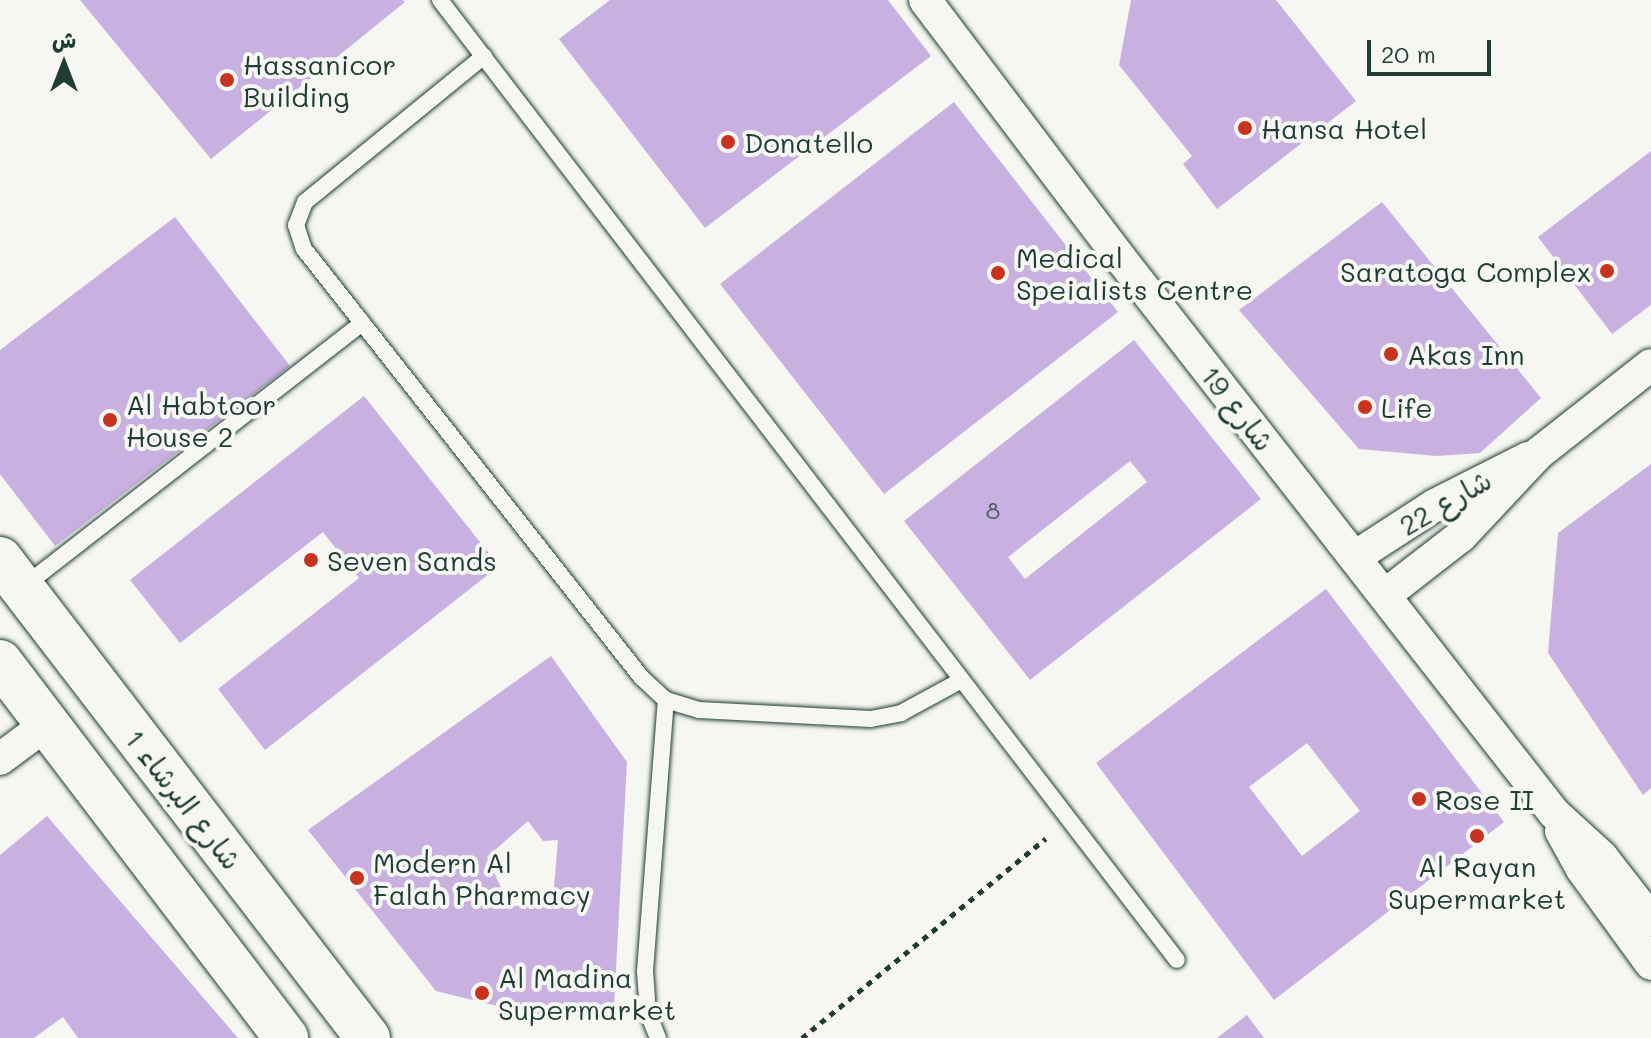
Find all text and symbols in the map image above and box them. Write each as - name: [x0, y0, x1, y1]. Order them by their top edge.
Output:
- north arrow: [24, 24, 104, 104]
- scale bar: [1371, 24, 1495, 74]
- text: ش: [52, 25, 76, 54]
- text: 20 m: [1381, 38, 1436, 69]
- place label: Hassanicor Building: [243, 47, 396, 113]
- marker: Hassanicor Building: [218, 71, 236, 89]
- place label: Hansa Hotel: [1261, 111, 1427, 145]
- marker: Hansa Hotel: [1236, 119, 1254, 137]
- place label: Donatello: [744, 125, 873, 159]
- marker: Donatello: [719, 133, 737, 151]
- place label: Medical Speialists Centre: [1016, 240, 1253, 306]
- place label: Saratoga Complex: [1340, 254, 1591, 288]
- marker: Medical Speialists Centre: [987, 262, 1009, 284]
- marker: Saratoga Complex: [1598, 262, 1616, 280]
- place label: Akas Inn: [1407, 337, 1525, 371]
- marker: Akas Inn: [1382, 345, 1400, 363]
- street label: شارع 19: [1194, 359, 1282, 457]
- place label: Al Habtoor House 2: [126, 387, 276, 453]
- place label: Life: [1381, 390, 1433, 424]
- marker: Life: [1356, 398, 1374, 416]
- marker: Al Habtoor House 2: [101, 411, 119, 429]
- street label: شارع 22: [1393, 462, 1497, 542]
- house number: 8: [986, 496, 1000, 524]
- place label: Seven Sands: [327, 543, 497, 577]
- marker: Seven Sands: [302, 551, 320, 569]
- street label: شارع البرشاء 1: [119, 722, 249, 876]
- place label: Rose II: [1435, 782, 1534, 816]
- marker: Rose II: [1410, 790, 1428, 808]
- marker: Al Rayan Supermarket: [1468, 827, 1486, 845]
- place label: Modern Al Falah Pharmacy: [373, 845, 591, 911]
- place label: Al Rayan Supermarket: [1388, 849, 1566, 915]
- marker: Modern Al Falah Pharmacy: [348, 869, 366, 887]
- place label: Al Madina Supermarket: [498, 960, 676, 1026]
- marker: Al Madina Supermarket: [473, 984, 491, 1002]

